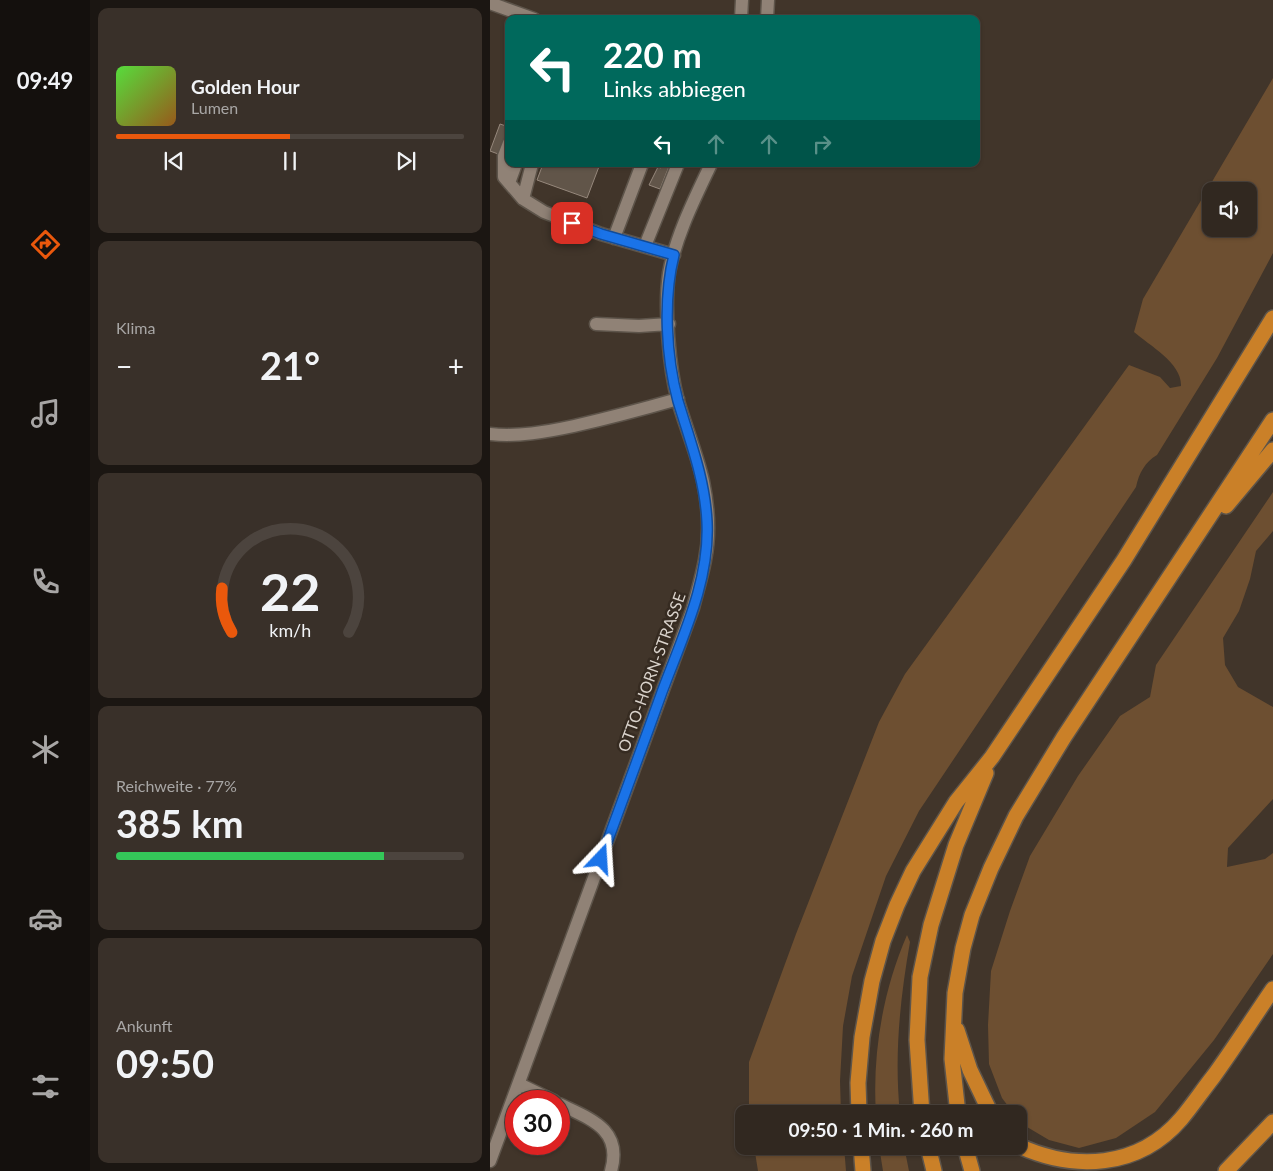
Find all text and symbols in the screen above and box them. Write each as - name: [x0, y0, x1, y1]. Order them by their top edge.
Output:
- text: 220 m: [603, 33, 702, 75]
- icon: left: [520, 35, 585, 100]
- text: 09:49: [17, 67, 73, 94]
- text: Golden Hour: [191, 75, 300, 98]
- text: Links abbiegen: [603, 75, 746, 102]
- text: Lumen: [191, 98, 238, 117]
- icon: left: [649, 130, 677, 158]
- icon: ahead: [702, 130, 730, 158]
- icon: ahead: [755, 130, 783, 158]
- icon: right: [808, 130, 836, 158]
- icon: previous: [160, 147, 188, 175]
- icon: pause: [276, 147, 304, 175]
- icon: next: [392, 147, 420, 175]
- map controls: [1202, 182, 1257, 237]
- button: sound: [1202, 182, 1257, 237]
- pin: [551, 202, 593, 244]
- icon: arrive: [558, 209, 586, 237]
- icon: directions: [28, 227, 63, 262]
- text: Klima: [116, 318, 155, 337]
- text: 21°: [260, 342, 320, 388]
- text: −: [116, 349, 132, 383]
- text: +: [448, 349, 464, 383]
- icon: music: [28, 396, 63, 431]
- text: 22: [260, 560, 320, 622]
- icon: phone: [28, 564, 63, 599]
- street label: OTTO-HORN-STRASSE: [613, 590, 689, 754]
- text: km/h: [269, 619, 311, 641]
- icon: climate: [28, 732, 63, 767]
- text: Reichweite · 77%: [116, 776, 237, 795]
- text: 385 km: [116, 800, 244, 846]
- position arrow: [574, 832, 626, 884]
- icon: car: [28, 901, 63, 936]
- text: Ankunft: [116, 1016, 173, 1035]
- text: 09:50: [116, 1040, 214, 1086]
- icon: filters: [28, 1069, 63, 1104]
- speed limit sign: 30: [505, 1090, 570, 1155]
- text: 09:50 · 1 Min. · 260 m: [789, 1118, 973, 1141]

